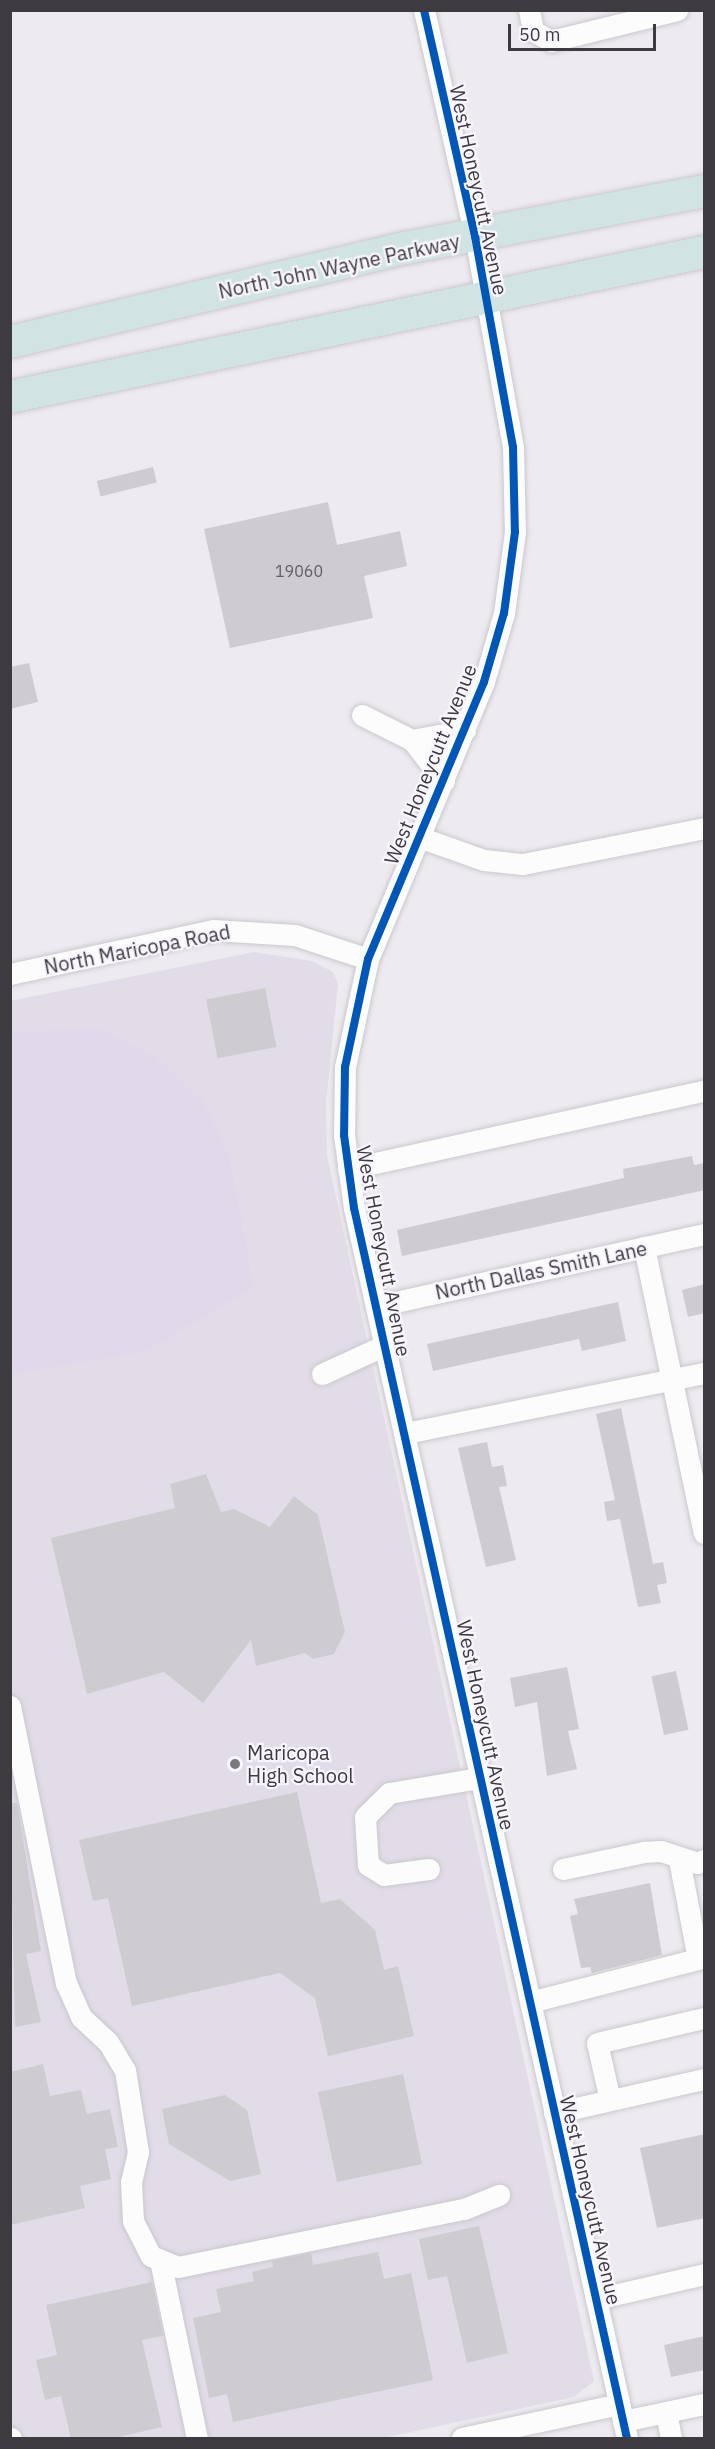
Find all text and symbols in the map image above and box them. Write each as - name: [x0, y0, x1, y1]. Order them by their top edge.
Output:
- scale bar: [511, 12, 660, 50]
- text: 50 m: [519, 23, 561, 46]
- street label: West Honeycutt Avenue: [445, 83, 513, 297]
- street label: North John Wayne Parkway: [216, 229, 462, 303]
- house number: 19060: [275, 561, 323, 581]
- street label: West Honeycutt Avenue: [379, 660, 481, 868]
- street label: North Maricopa Road: [42, 919, 232, 979]
- street label: West Honeycutt Avenue: [352, 1144, 416, 1358]
- street label: North Dallas Smith Lane: [433, 1236, 649, 1304]
- street label: West Honeycutt Avenue: [452, 1618, 520, 1832]
- place label: Maricopa High School: [247, 1740, 354, 1787]
- marker: Maricopa High School: [228, 1757, 242, 1771]
- street label: West Honeycutt Avenue: [555, 2093, 627, 2307]

